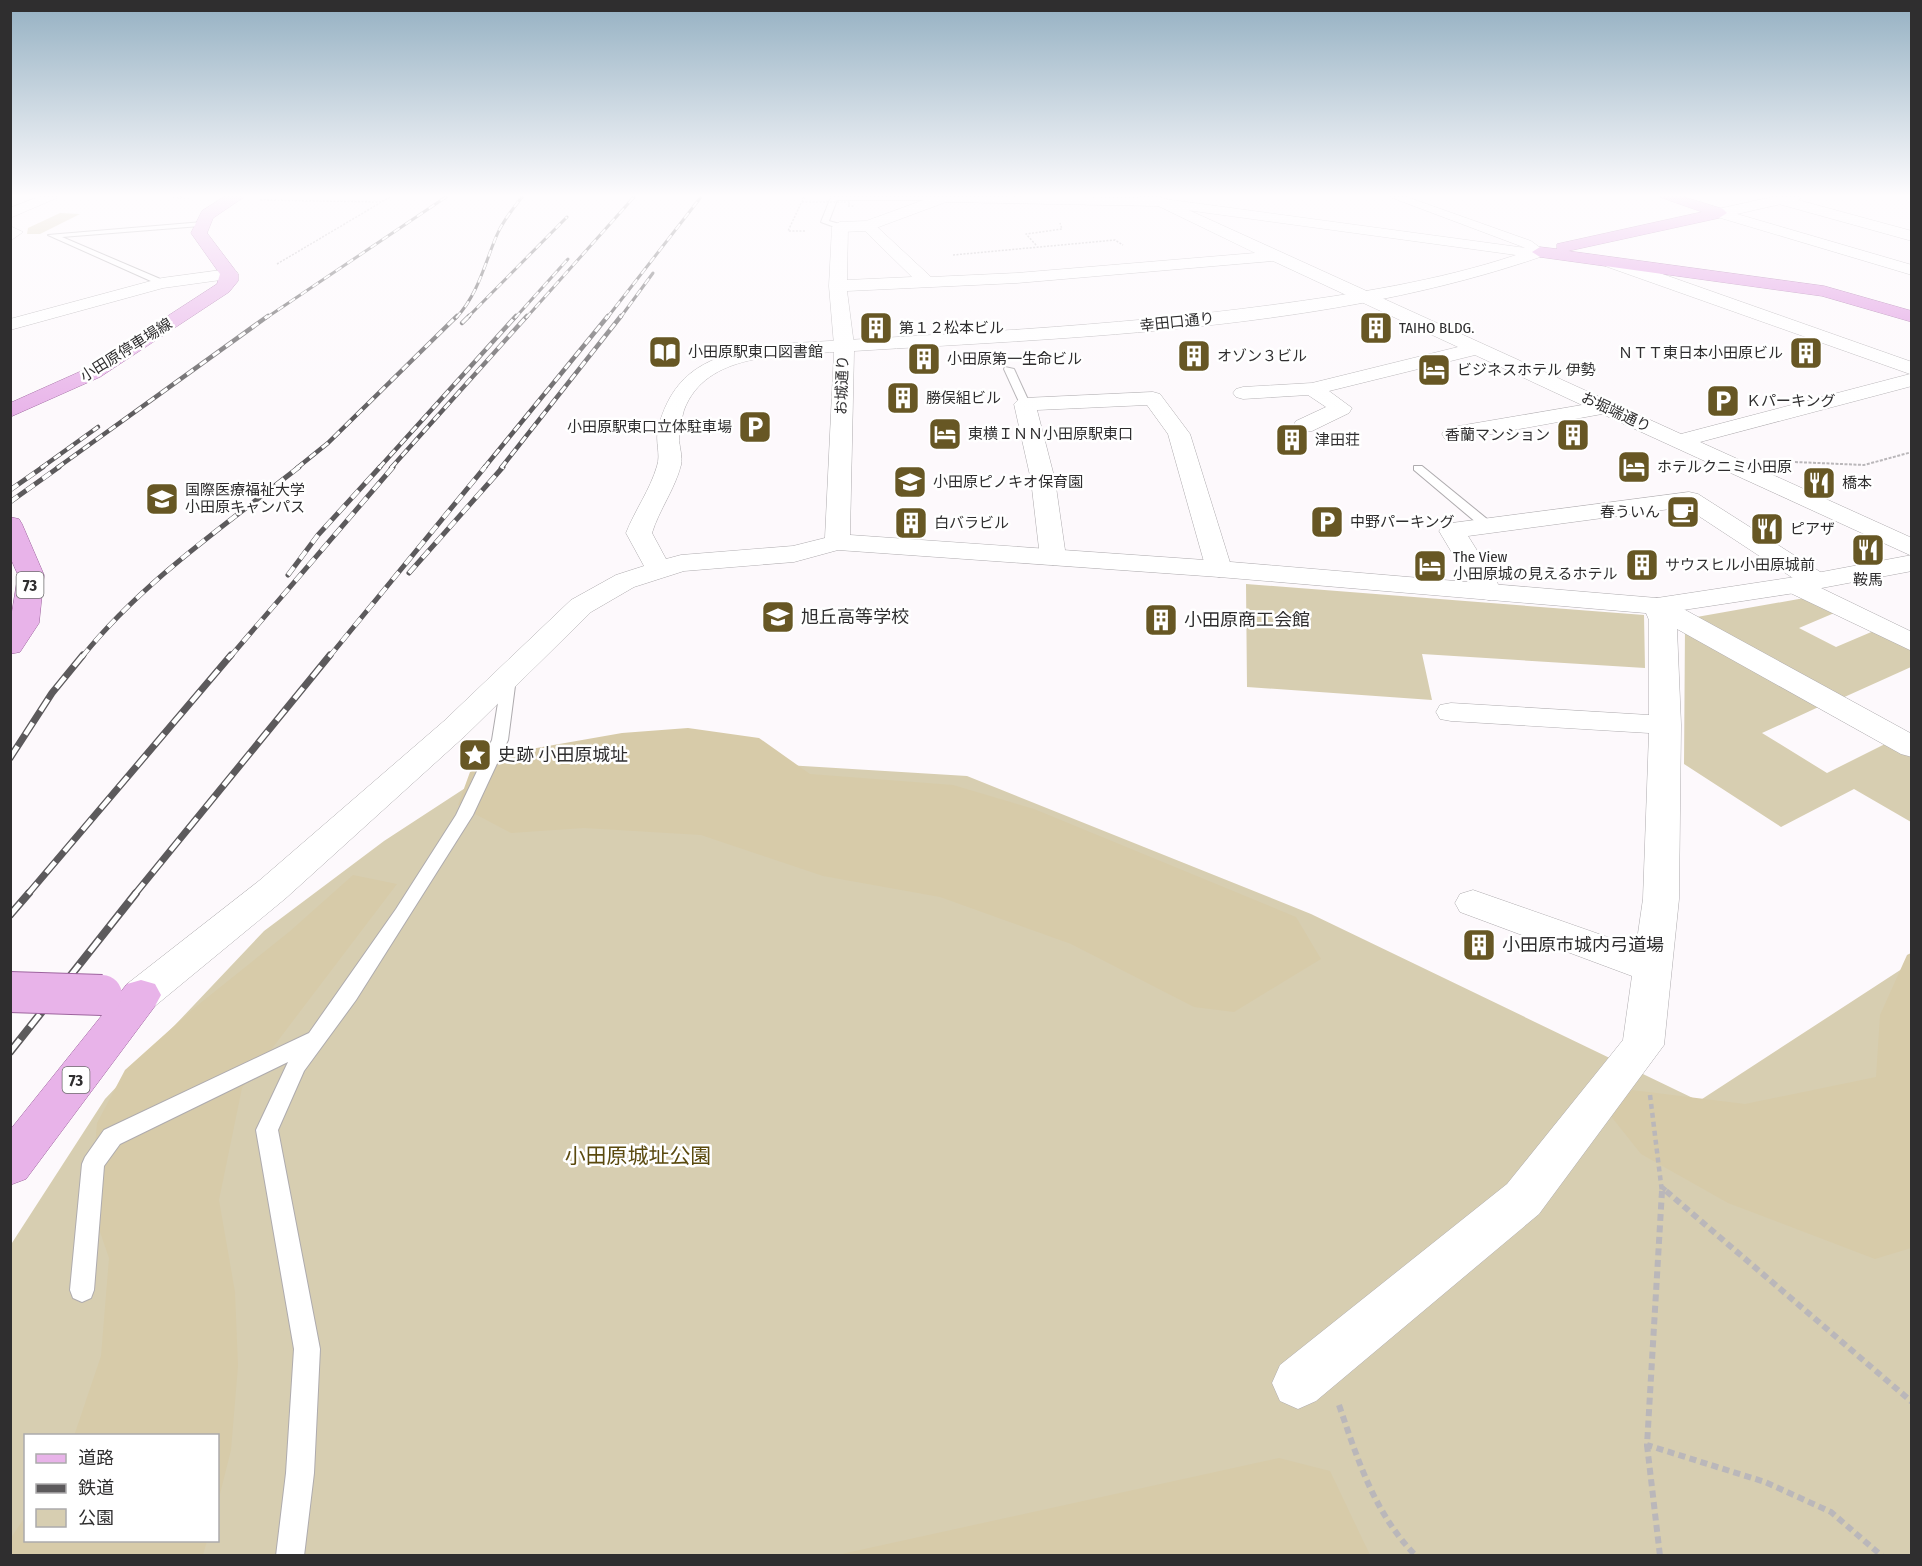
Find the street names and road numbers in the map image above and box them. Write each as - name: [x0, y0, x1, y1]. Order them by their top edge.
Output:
- street label: 幸田口通り: [1139, 309, 1215, 335]
- street label: 小田原停車場線: [77, 315, 175, 385]
- street label: お城通り: [832, 355, 852, 415]
- street label: お堀端通り: [1578, 388, 1654, 436]
- road number: 73: [16, 572, 44, 598]
- road number: 73: [62, 1067, 90, 1093]

